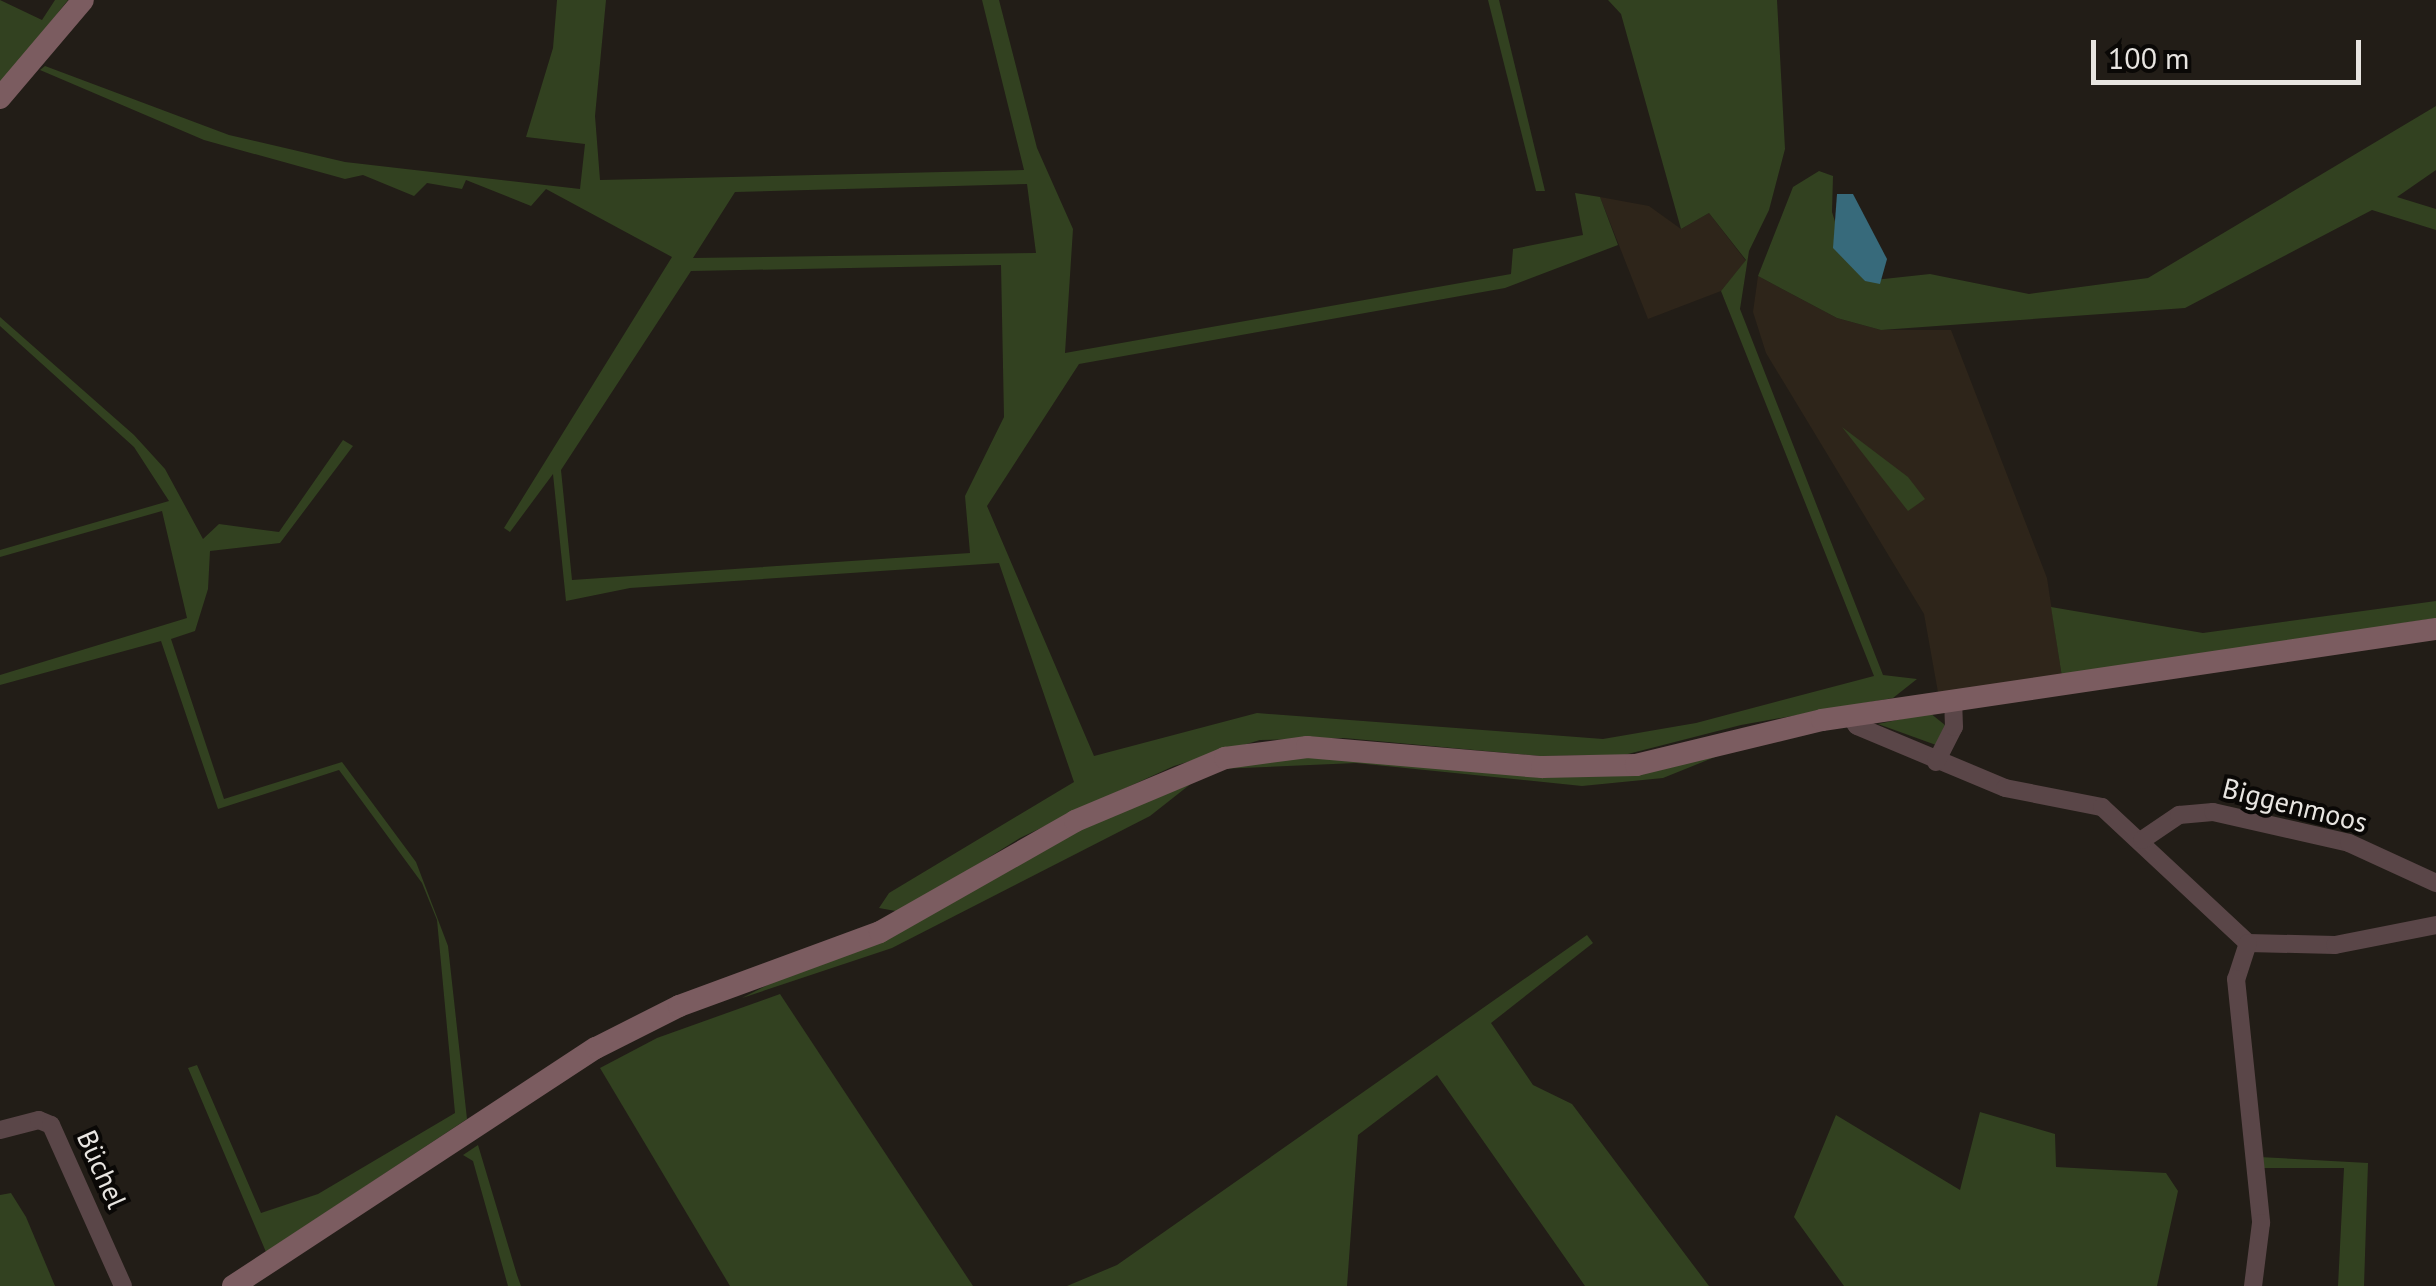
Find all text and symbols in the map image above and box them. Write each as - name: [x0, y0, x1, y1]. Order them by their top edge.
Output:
- scale bar: [2096, 20, 2366, 82]
- text: 100 m: [2108, 38, 2189, 77]
- street label: Biggenmoos: [2219, 771, 2371, 839]
- street label: Büchel: [70, 1125, 134, 1213]

